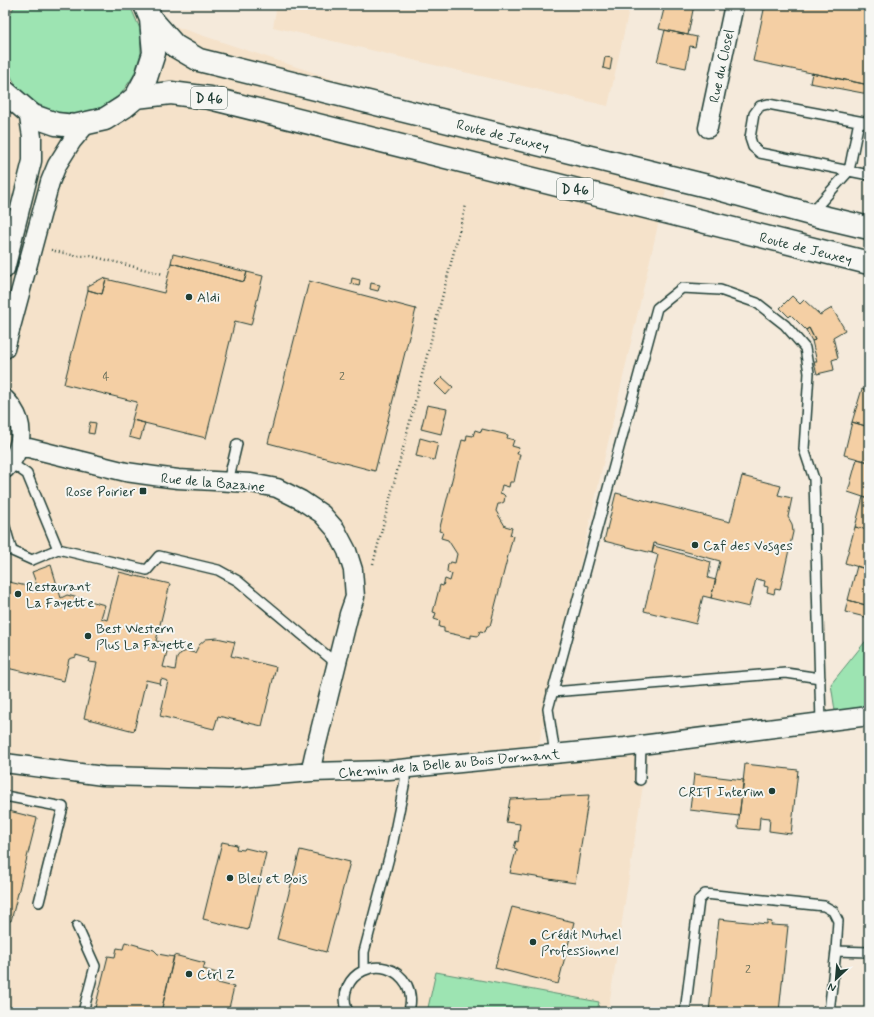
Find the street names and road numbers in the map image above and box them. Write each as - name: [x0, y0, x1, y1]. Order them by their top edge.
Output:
- street label: Rue du Closel: [705, 28, 739, 105]
- road number: D 46: [191, 87, 227, 109]
- street label: Route de Jeuxey: [455, 116, 551, 156]
- road number: D 46: [557, 178, 593, 200]
- street label: Route de Jeuxey: [758, 229, 854, 269]
- street label: Rue de la Bazaine: [160, 469, 266, 497]
- street label: Chemin de la Belle au Bois Dormant: [338, 745, 561, 783]

